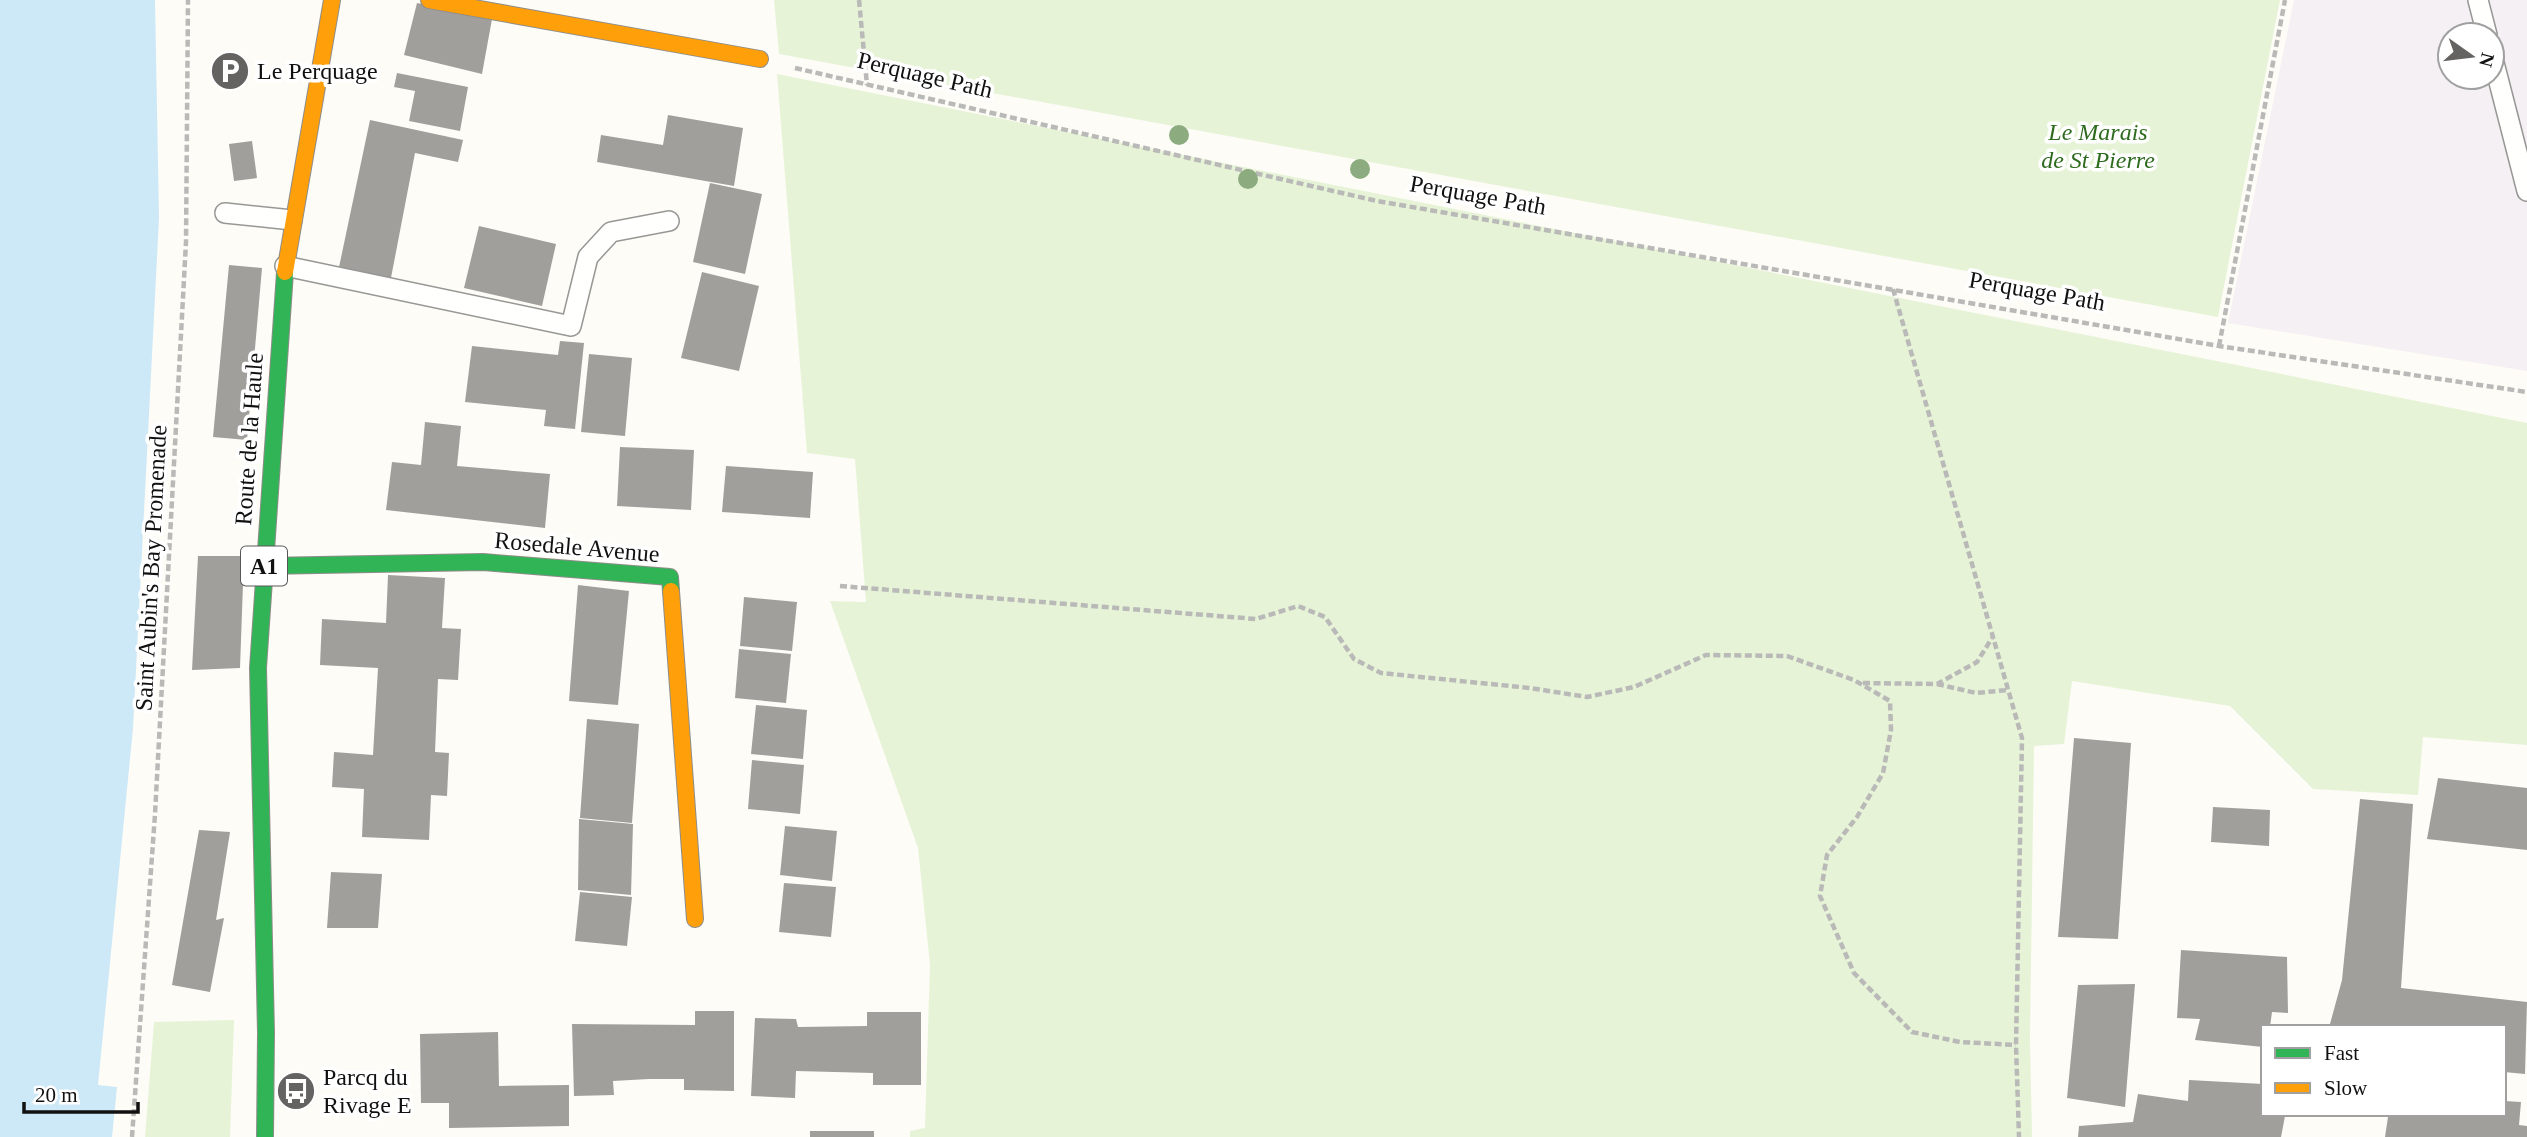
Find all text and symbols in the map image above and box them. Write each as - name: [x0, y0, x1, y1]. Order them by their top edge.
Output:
- north arrow: [2436, 21, 2506, 91]
- street label: Perquage Path: [855, 47, 995, 103]
- parking icon: Le Perquage: [209, 50, 251, 92]
- text: N: [2475, 51, 2499, 69]
- place label: Le Perquage: [257, 58, 378, 84]
- park label: Le Marais de St Pierre: [2041, 119, 2155, 173]
- street label: Perquage Path: [1408, 170, 1548, 220]
- street label: Perquage Path: [1967, 266, 2107, 316]
- street label: Route de la Haule: [230, 352, 268, 526]
- street label: Saint Aubin's Bay Promenade: [131, 424, 171, 712]
- street label: Rosedale Avenue: [493, 527, 661, 567]
- road number: A1: [241, 546, 287, 586]
- legend: [2261, 1025, 2506, 1116]
- text: Fast: [2324, 1041, 2359, 1065]
- place label: Parcq du Rivage E: [323, 1064, 412, 1118]
- scale bar: [24, 1070, 138, 1114]
- bus stop icon: Parcq du Rivage E: [275, 1070, 317, 1112]
- text: Slow: [2324, 1076, 2368, 1100]
- text: 20 m: [35, 1083, 78, 1107]

